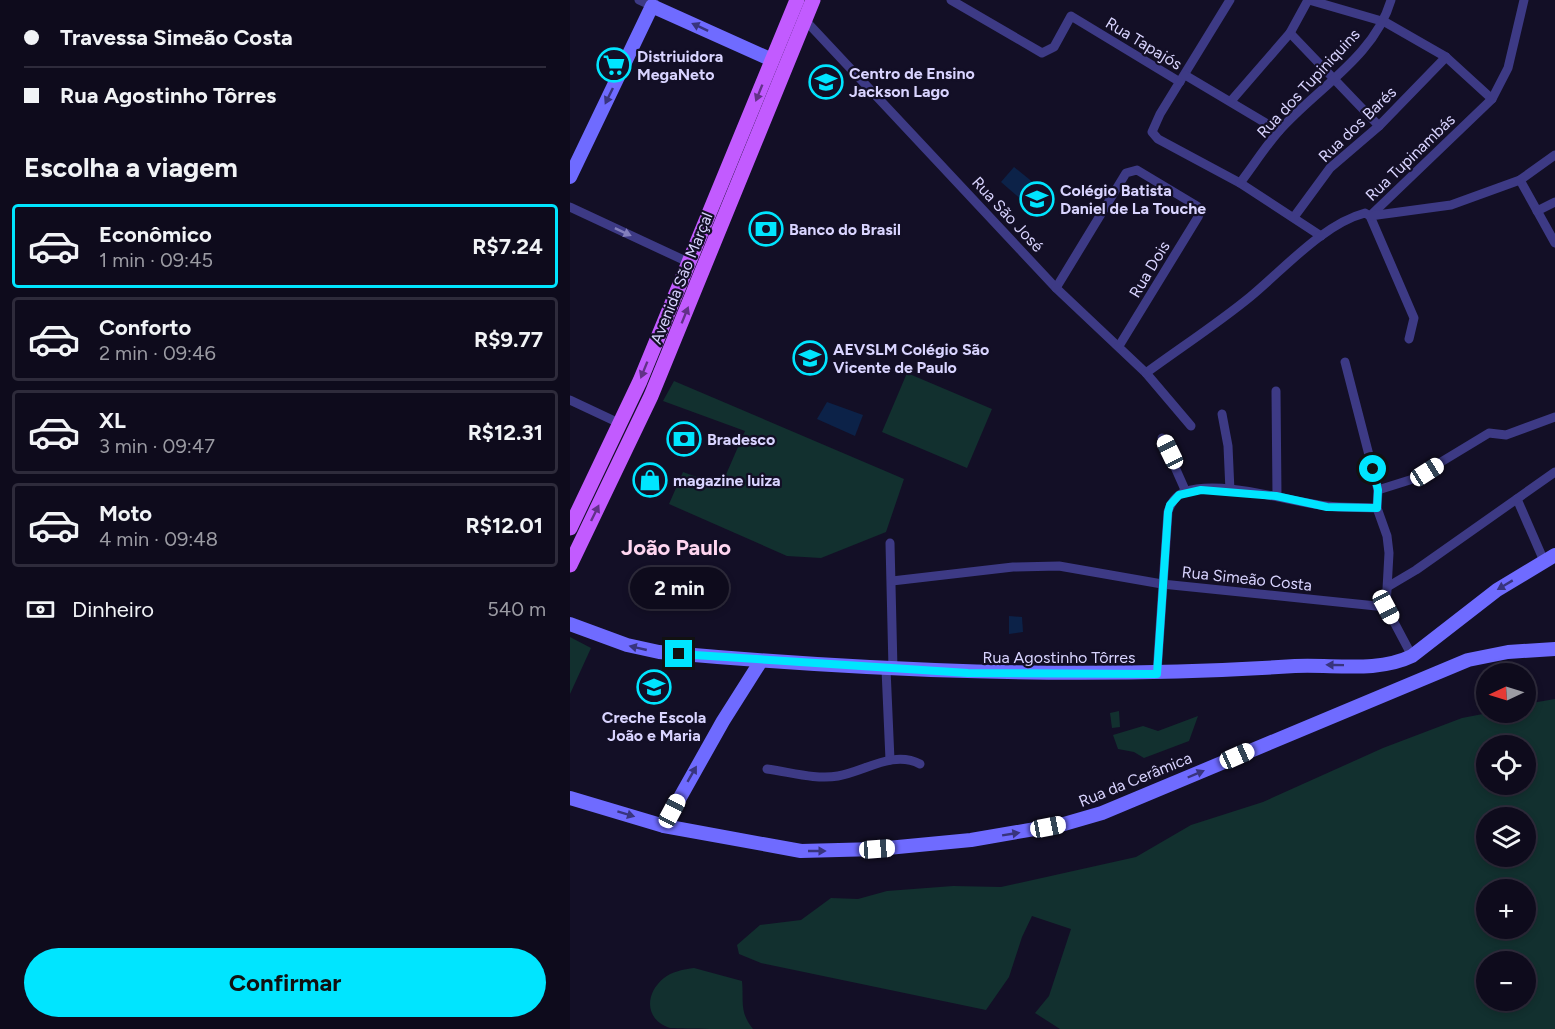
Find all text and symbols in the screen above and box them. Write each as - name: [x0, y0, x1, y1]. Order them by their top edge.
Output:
- street label: Rua Tapajós: [1102, 13, 1185, 74]
- one-way arrow: [691, 23, 708, 32]
- text: Travessa Simeão Costa: [60, 24, 293, 51]
- street label: Rua dos Tupiniquins: [1253, 25, 1364, 142]
- supermarket icon: Distriuidora MegaNeto: [596, 47, 632, 83]
- place label: Distriuidora MegaNeto: [637, 47, 723, 84]
- school or university icon: Centro de Ensino Jackson Lago: [808, 64, 844, 100]
- place label: Centro de Ensino Jackson Lago: [849, 64, 975, 101]
- text: Rua Agostinho Tôrres: [60, 82, 276, 109]
- street label: Rua dos Barés: [1315, 83, 1400, 166]
- one-way arrow: [754, 84, 764, 102]
- one-way arrow: [604, 88, 613, 105]
- street label: Rua Tupinambás: [1362, 110, 1459, 205]
- text: Escolha a viagem: [24, 151, 238, 184]
- street label: Rua São José: [968, 173, 1047, 256]
- school or university icon: Colégio Batista Daniel de La Touche: [1019, 181, 1055, 217]
- place label: Colégio Batista Daniel de La Touche: [1060, 181, 1206, 218]
- street label: Avenida São Marçal: [646, 210, 717, 347]
- bank icon: Banco do Brasil: [748, 211, 784, 247]
- icon: car: [27, 219, 81, 273]
- place label: Banco do Brasil: [789, 220, 901, 239]
- text: Econômico: [99, 221, 212, 248]
- one-way arrow: [615, 227, 633, 237]
- text: R$7.24: [472, 233, 543, 260]
- street label: Rua Dois: [1125, 238, 1174, 301]
- text: 1 min · 09:45: [99, 248, 213, 272]
- one-way arrow: [681, 306, 690, 324]
- icon: car: [27, 312, 81, 366]
- text: Conforto: [99, 314, 191, 341]
- text: R$9.77: [474, 326, 543, 353]
- school or university icon: AEVSLM Colégio São Vicente de Paulo: [792, 340, 828, 376]
- place label: AEVSLM Colégio São Vicente de Paulo: [833, 340, 989, 377]
- text: 2 min · 09:46: [99, 341, 216, 365]
- one-way arrow: [639, 361, 648, 379]
- icon: car: [27, 405, 81, 459]
- text: XL: [99, 407, 126, 434]
- text: R$12.31: [468, 419, 543, 446]
- bank icon: Bradesco: [666, 421, 702, 457]
- place label: Bradesco: [707, 430, 775, 449]
- car: [1154, 432, 1186, 472]
- text: 3 min · 09:47: [99, 434, 215, 458]
- route start: [1359, 455, 1386, 482]
- car: [1407, 455, 1447, 489]
- shop icon: magazine luiza: [632, 462, 668, 498]
- place label: magazine luiza: [673, 471, 781, 490]
- icon: car: [27, 498, 81, 552]
- text: Moto: [99, 500, 152, 527]
- one-way arrow: [591, 504, 600, 521]
- text: R$12.01: [466, 512, 543, 539]
- text: 4 min · 09:48: [99, 527, 218, 551]
- district label: João Paulo: [621, 534, 731, 561]
- street label: Rua Simeão Costa: [1181, 562, 1313, 595]
- callout: 2 min: [630, 567, 728, 609]
- text: 2 min: [654, 576, 705, 600]
- one-way arrow: [1497, 580, 1513, 591]
- car: [1370, 587, 1402, 627]
- icon: cash: [24, 593, 57, 626]
- text: Dinheiro: [72, 596, 154, 623]
- text: 540 m: [487, 597, 546, 621]
- route end: [665, 640, 692, 667]
- one-way arrow: [629, 642, 647, 652]
- street label: Rua Agostinho Tôrres: [983, 648, 1135, 667]
- one-way arrow: [1326, 660, 1345, 670]
- north arrow: [1476, 663, 1536, 723]
- map controls: [1476, 663, 1536, 1011]
- school or university icon: Creche Escola João e Maria: [636, 669, 672, 705]
- place label: Creche Escola João e Maria: [602, 708, 706, 745]
- button: locate: [1476, 735, 1536, 795]
- car: [1217, 740, 1257, 772]
- street label: Rua da Cerâmica: [1076, 748, 1195, 811]
- one-way arrow: [686, 766, 697, 782]
- one-way arrow: [1187, 769, 1204, 778]
- car: [656, 791, 688, 831]
- button: layers: [1476, 807, 1536, 867]
- one-way arrow: [617, 810, 635, 819]
- car: [1029, 815, 1067, 839]
- one-way arrow: [1002, 829, 1021, 838]
- car: [858, 839, 896, 859]
- one-way arrow: [808, 846, 827, 856]
- button: +: [1476, 879, 1536, 939]
- button: Confirmar: [24, 948, 546, 1017]
- button: −: [1476, 951, 1536, 1011]

